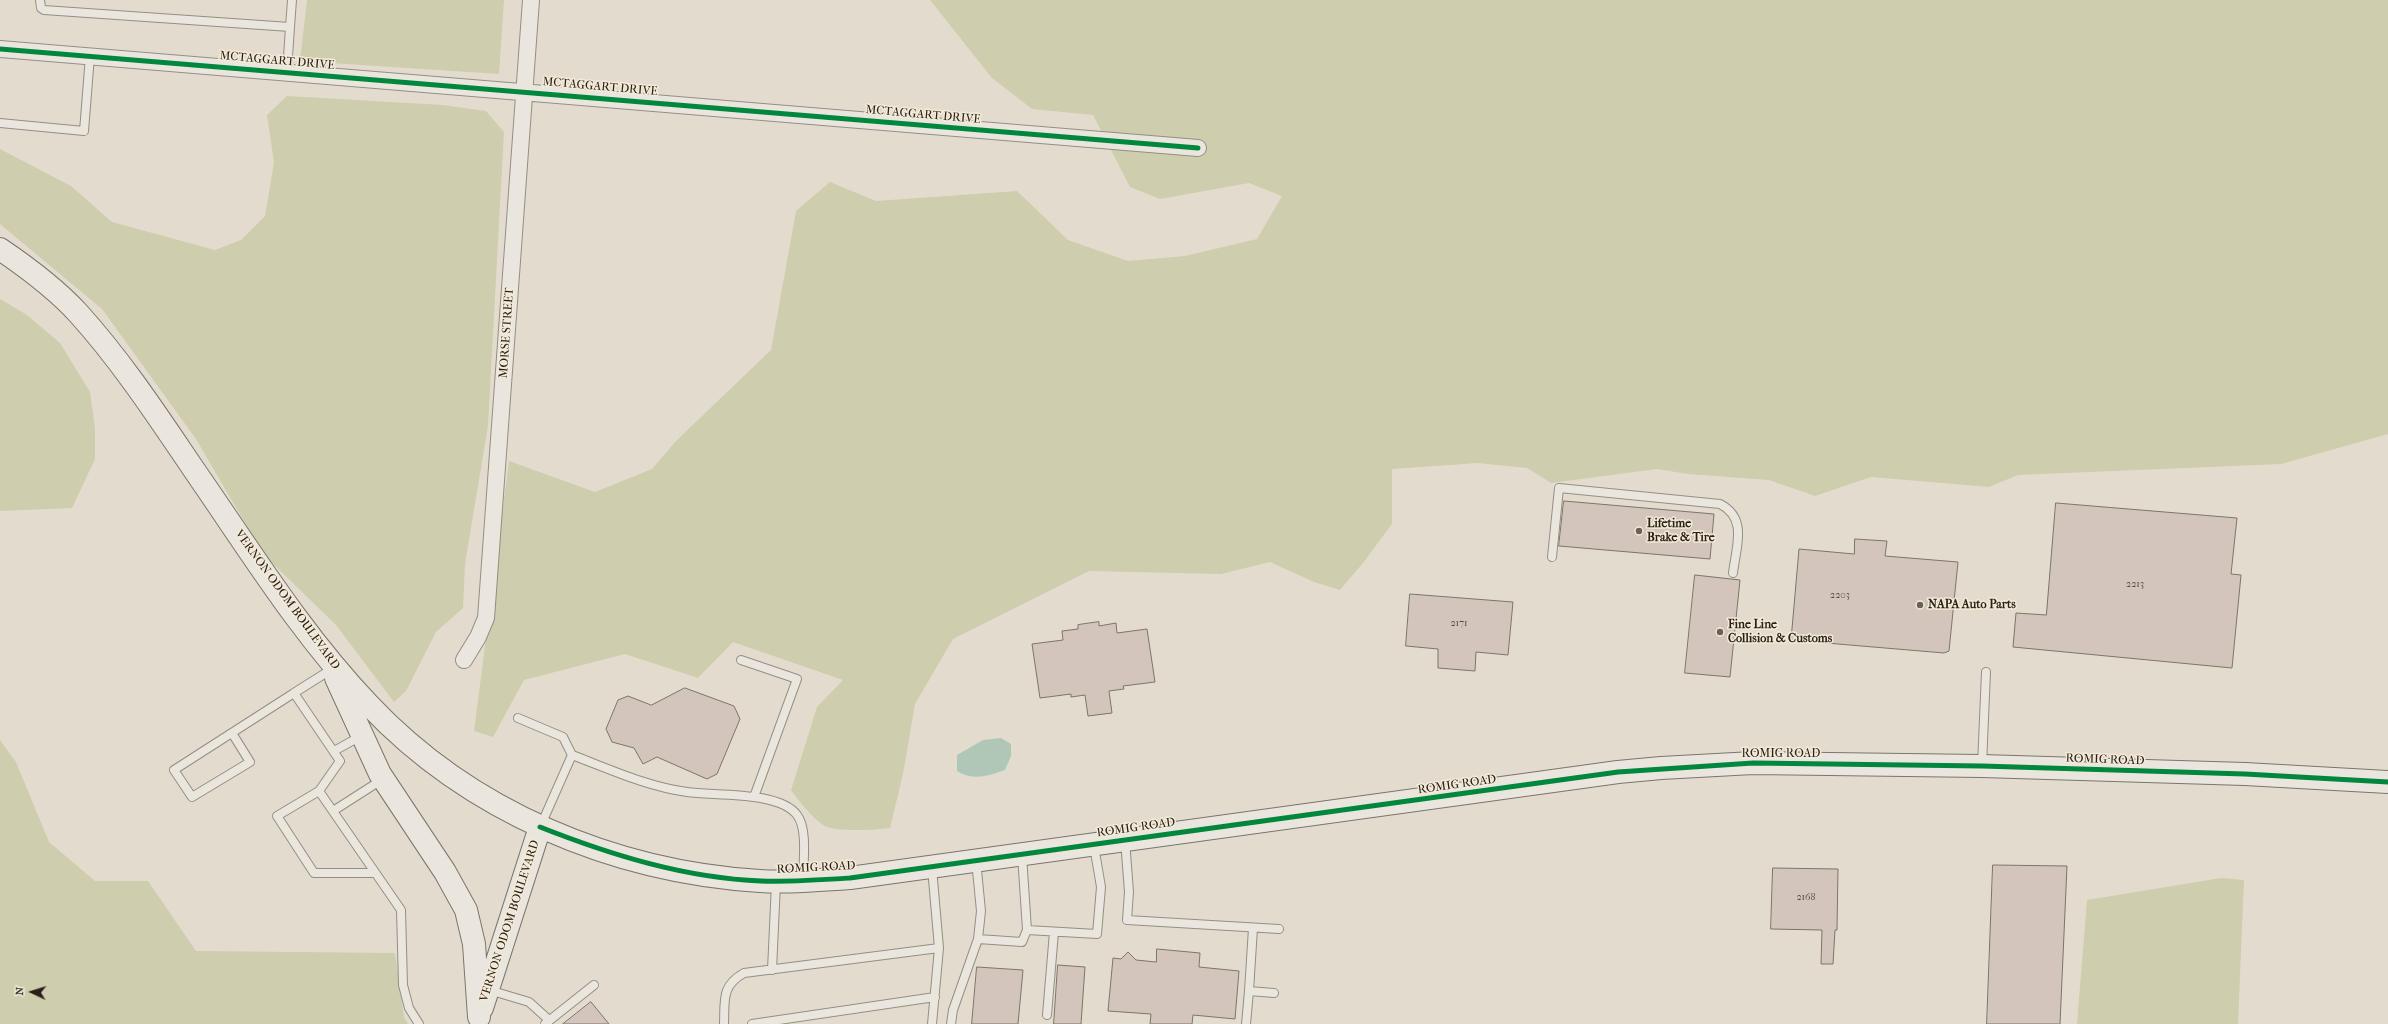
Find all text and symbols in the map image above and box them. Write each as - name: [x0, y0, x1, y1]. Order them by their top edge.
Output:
- street label: MCTAGGART DRIVE: [219, 49, 335, 73]
- street label: MCTAGGART DRIVE: [542, 75, 658, 99]
- street label: MCTAGGART DRIVE: [865, 103, 981, 127]
- street label: MORSE STREET: [497, 287, 517, 379]
- place label: Lifetime Brake & Tire: [1647, 517, 1715, 545]
- marker: Lifetime Brake & Tire: [1634, 526, 1644, 536]
- street label: VERNON ODOM BOULEVARD: [231, 527, 343, 673]
- house number: 2213: [2126, 579, 2144, 591]
- house number: 2203: [1830, 590, 1850, 602]
- place label: NAPA Auto Parts: [1928, 598, 2016, 612]
- marker: NAPA Auto Parts: [1915, 600, 1925, 610]
- house number: 2171: [1450, 618, 1468, 630]
- place label: Fine Line Collision & Customs: [1728, 618, 1832, 646]
- marker: Fine Line Collision & Customs: [1715, 627, 1725, 637]
- street label: ROMIG ROAD: [1742, 747, 1820, 761]
- street label: ROMIG ROAD: [2065, 751, 2145, 769]
- street label: ROMIG ROAD: [1417, 772, 1497, 798]
- street label: ROMIG ROAD: [1096, 815, 1176, 841]
- street label: VERNON ODOM BOULEVARD: [477, 838, 543, 1004]
- street label: ROMIG ROAD: [776, 859, 856, 877]
- house number: 2168: [1796, 892, 1816, 904]
- north arrow: [12, 972, 52, 1012]
- text: N: [13, 987, 26, 996]

